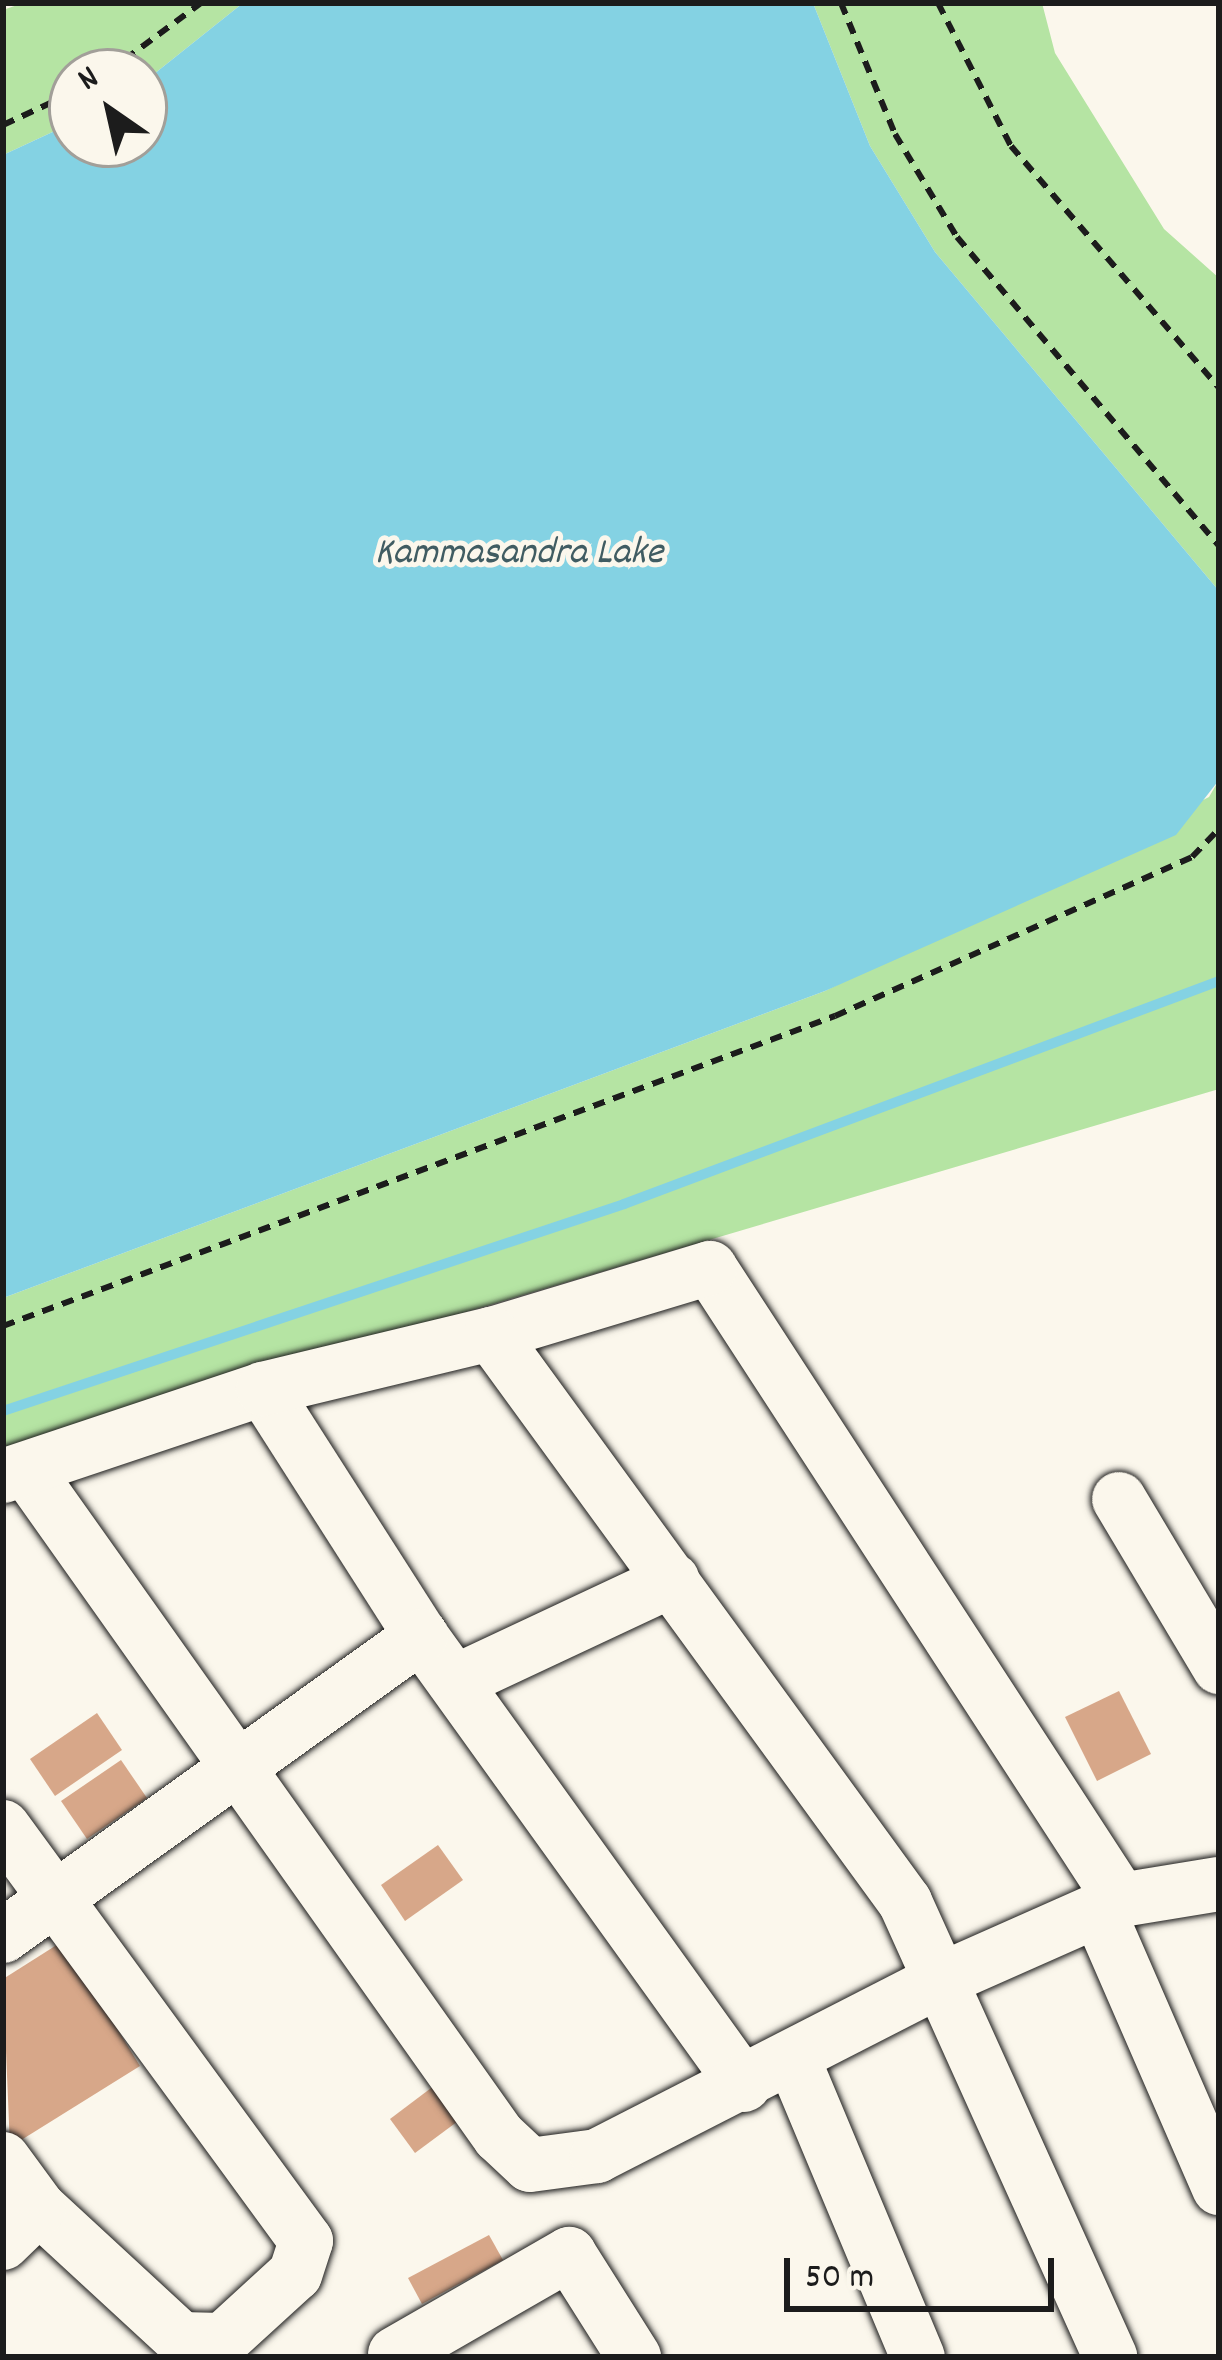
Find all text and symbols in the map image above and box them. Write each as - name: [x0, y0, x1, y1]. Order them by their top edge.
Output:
- north arrow: [48, 48, 168, 168]
- text: N: [69, 56, 109, 104]
- water label: Kammasandra Lake: [375, 532, 663, 578]
- scale bar: [790, 2234, 1060, 2308]
- text: 50 m: [805, 2253, 874, 2305]

